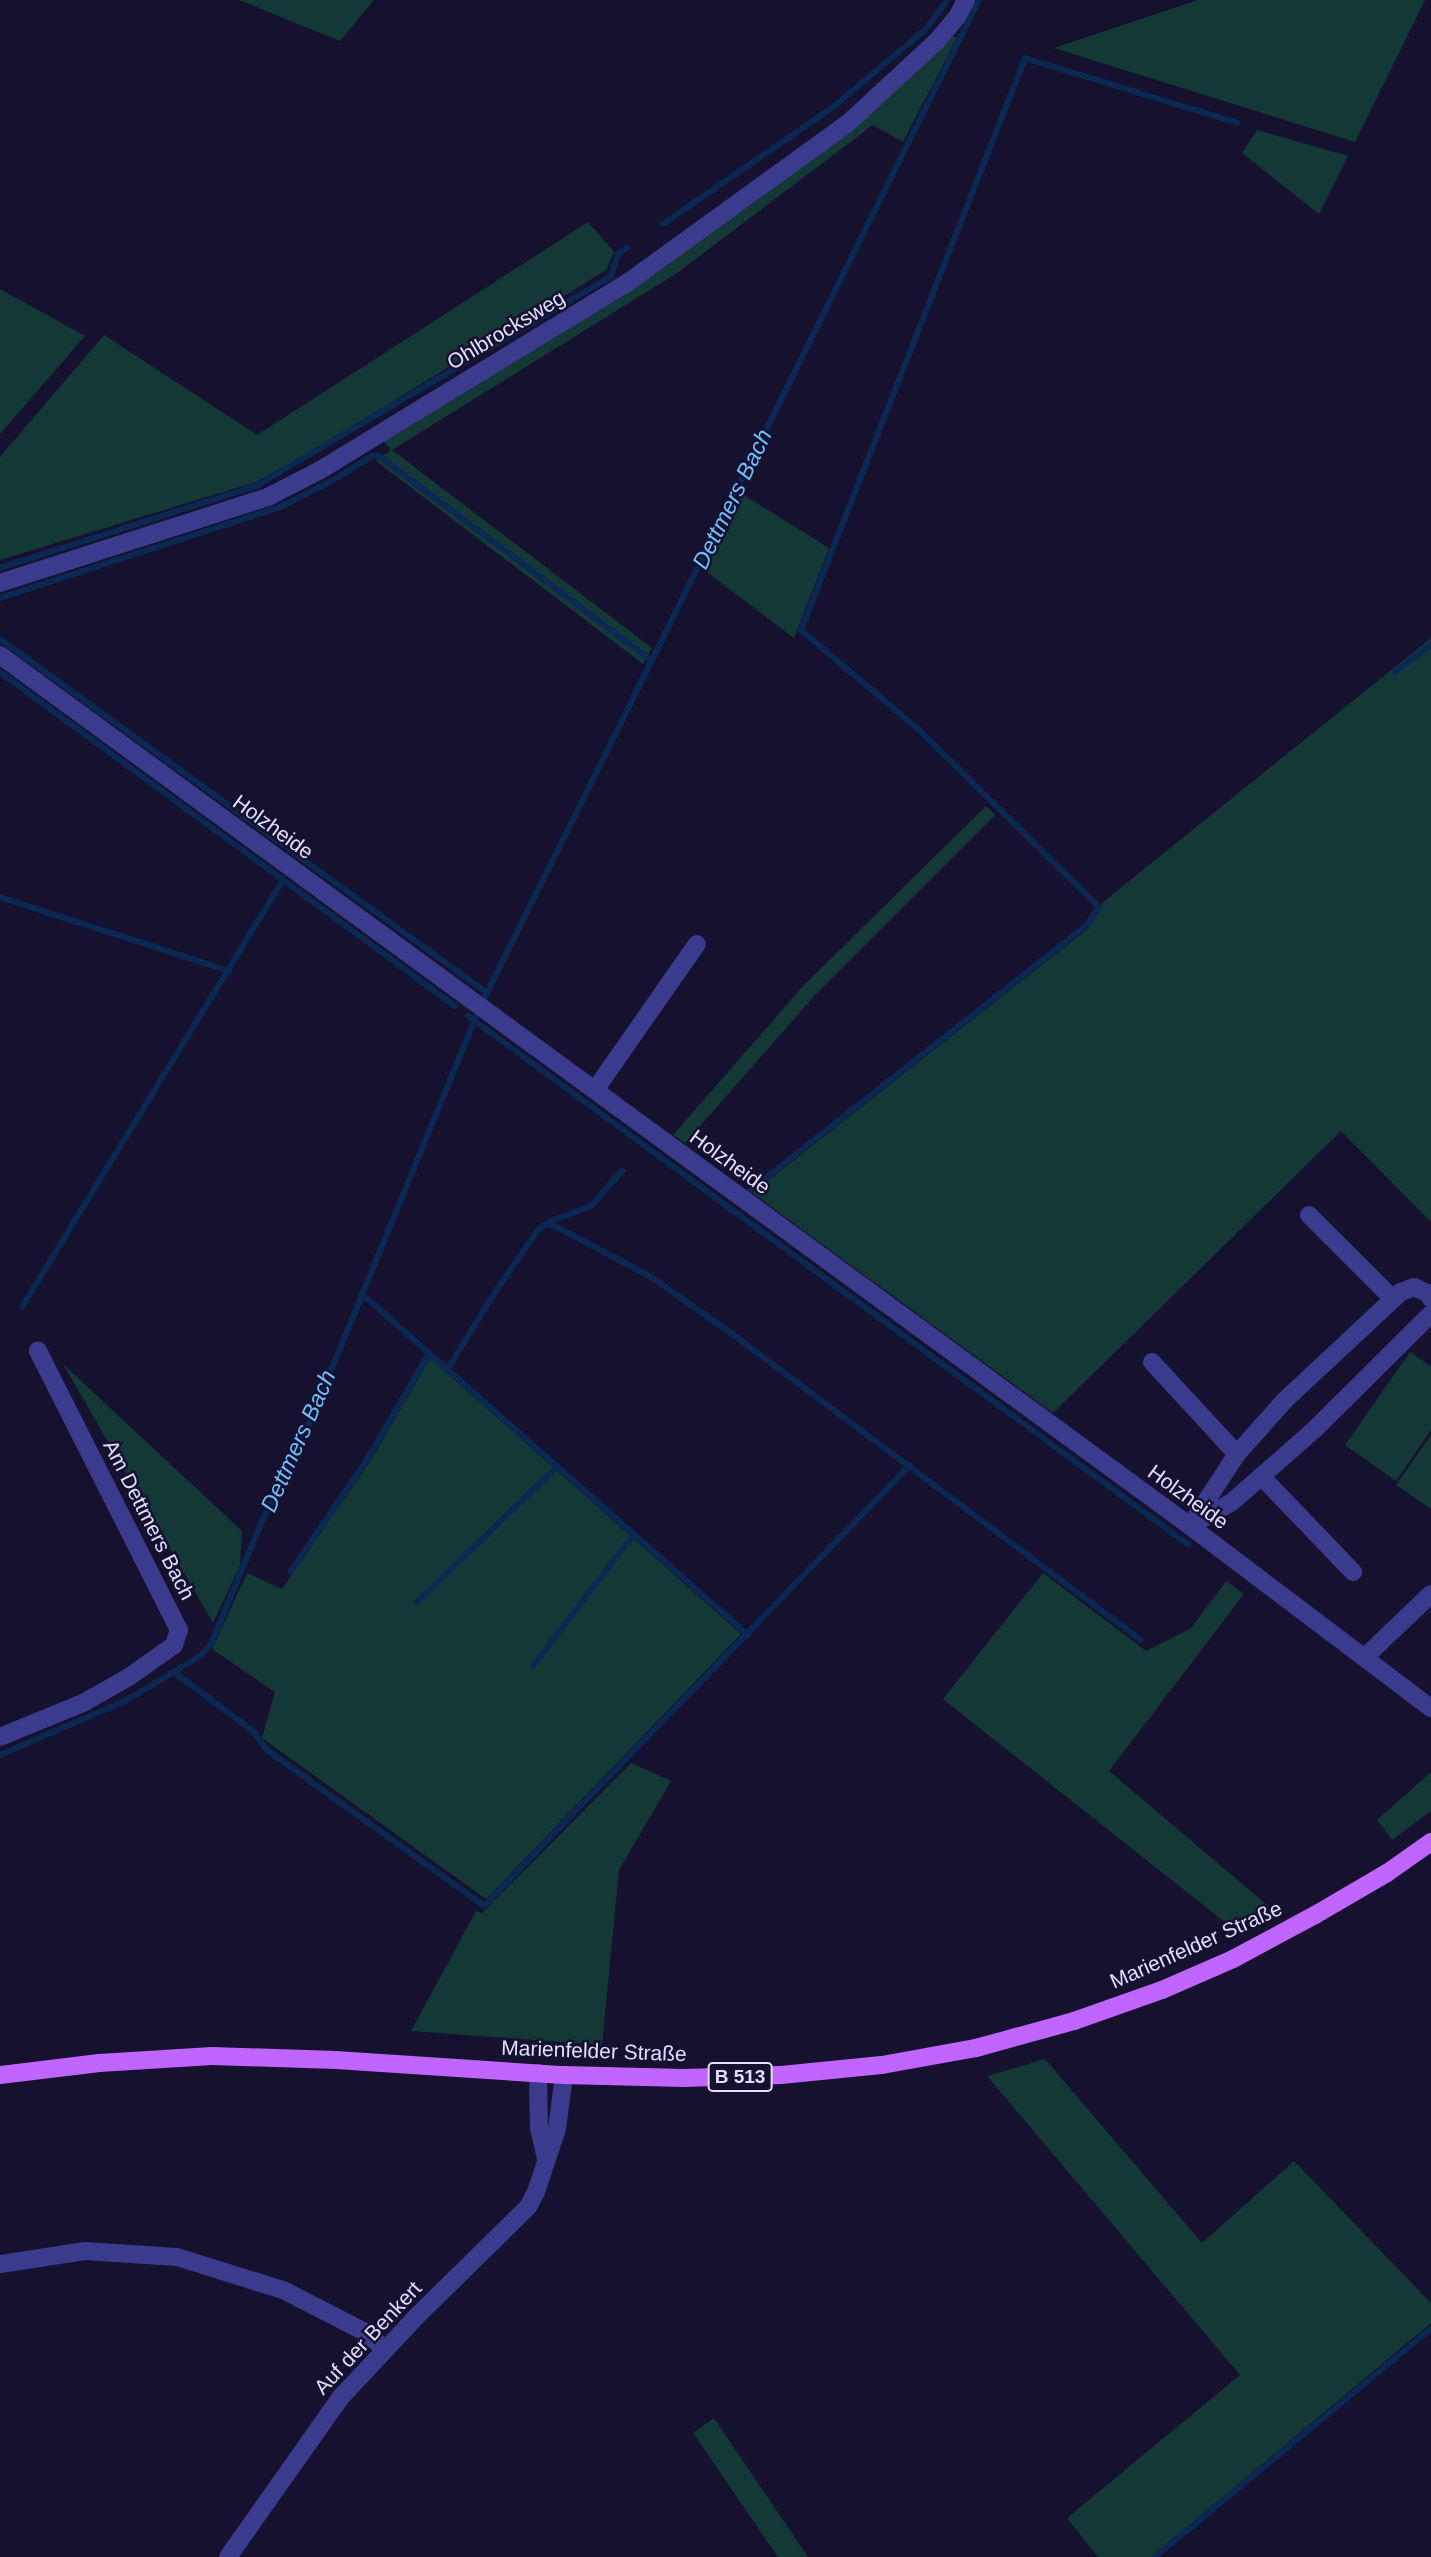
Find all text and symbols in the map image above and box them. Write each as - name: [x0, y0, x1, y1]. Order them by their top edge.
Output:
- street label: Ohlbrocksweg: [442, 285, 570, 375]
- water label: Dettmers Bach: [686, 425, 778, 573]
- street label: Holzheide: [228, 789, 318, 865]
- street label: Holzheide: [685, 1124, 775, 1200]
- water label: Dettmers Bach: [254, 1366, 342, 1516]
- street label: Am Dettmers Bach: [98, 1436, 200, 1604]
- street label: Holzheide: [1143, 1459, 1233, 1535]
- street label: Marienfelder Straße: [1106, 1896, 1286, 1994]
- street label: Marienfelder Straße: [501, 2035, 687, 2067]
- road number: B 513: [707, 2062, 773, 2092]
- street label: Auf der Benkert: [309, 2276, 427, 2400]

